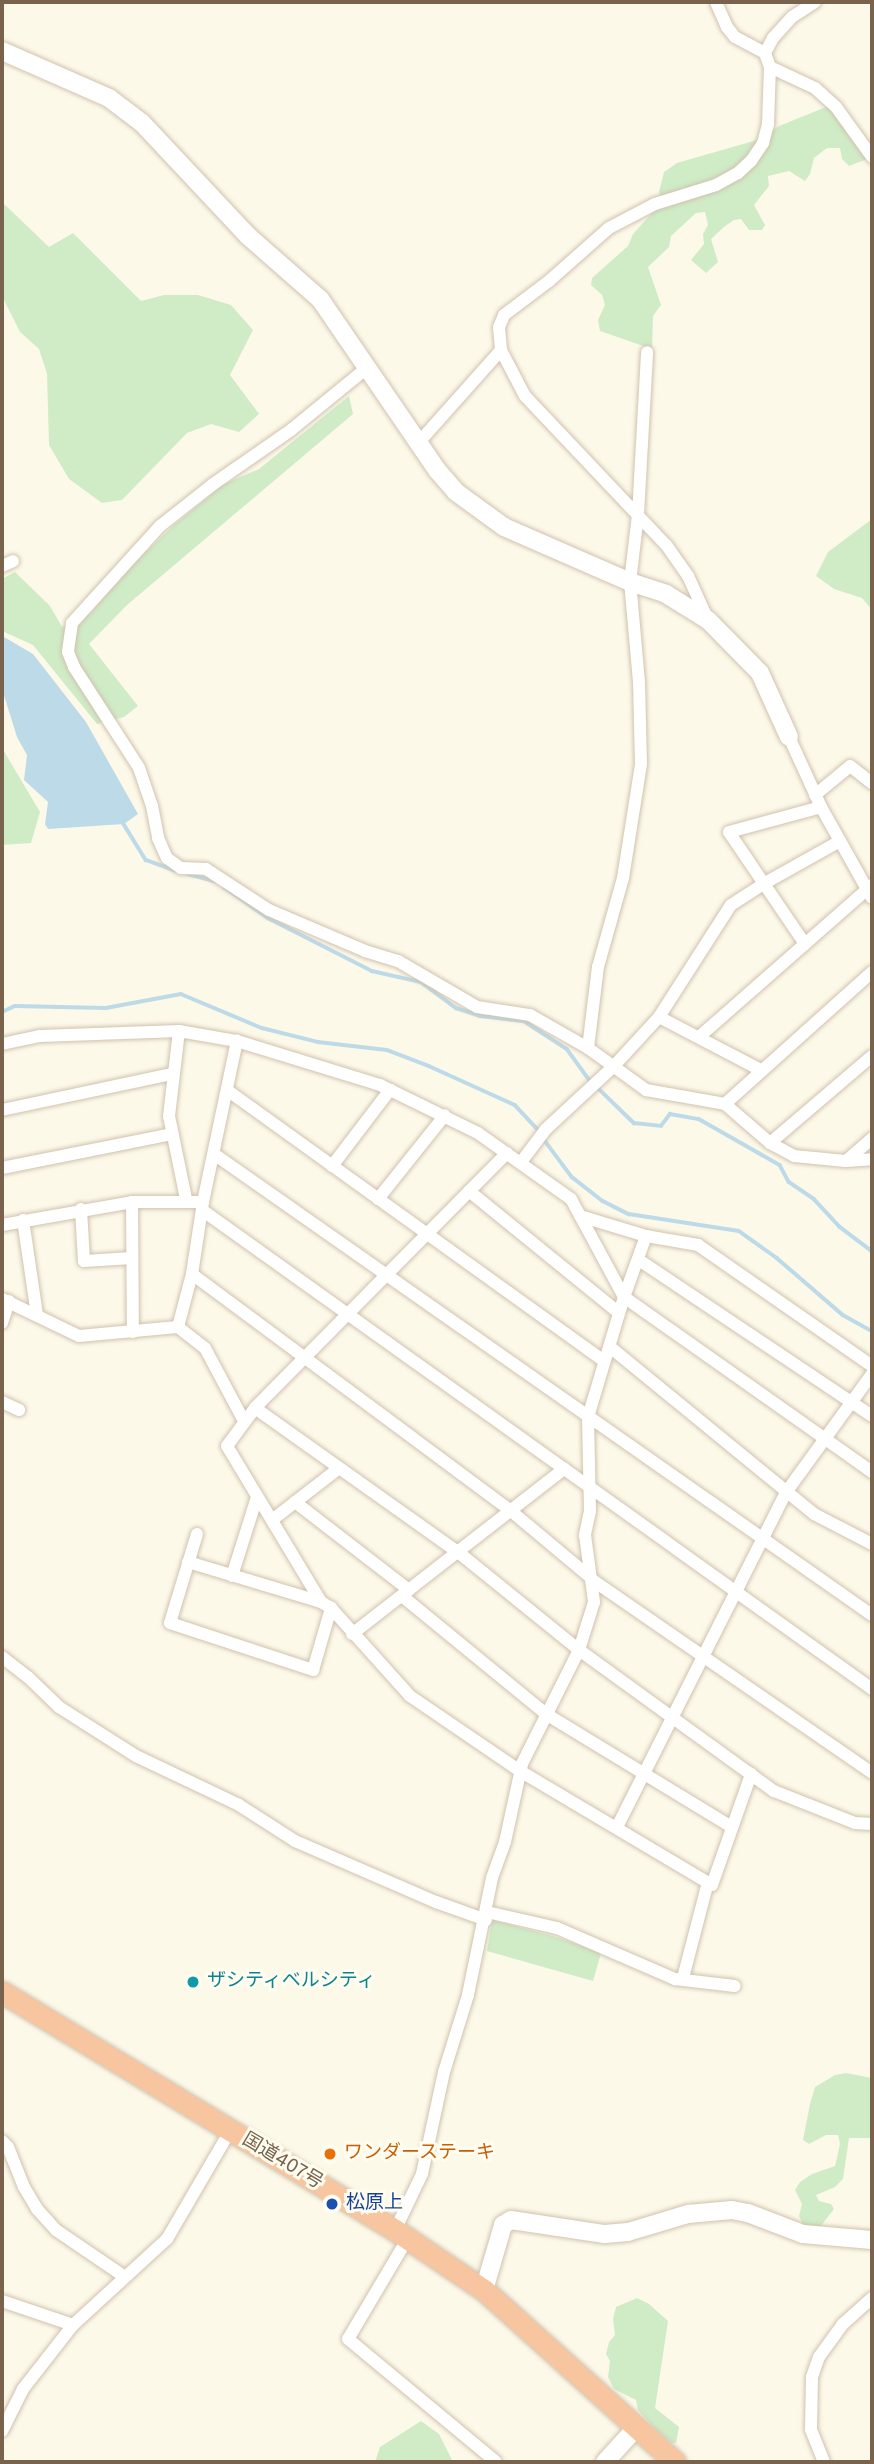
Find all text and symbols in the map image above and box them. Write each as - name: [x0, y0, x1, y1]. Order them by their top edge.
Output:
- place label: ザシティベルシティ: [207, 1971, 378, 1993]
- marker: ザシティベルシティ: [185, 1974, 201, 1990]
- street label: 国道407号: [237, 2129, 327, 2195]
- place label: ワンダーステーキ: [344, 2143, 496, 2165]
- marker: ワンダーステーキ: [322, 2146, 338, 2162]
- place label: 松原上: [346, 2193, 403, 2215]
- marker: 松原上: [324, 2196, 340, 2212]

